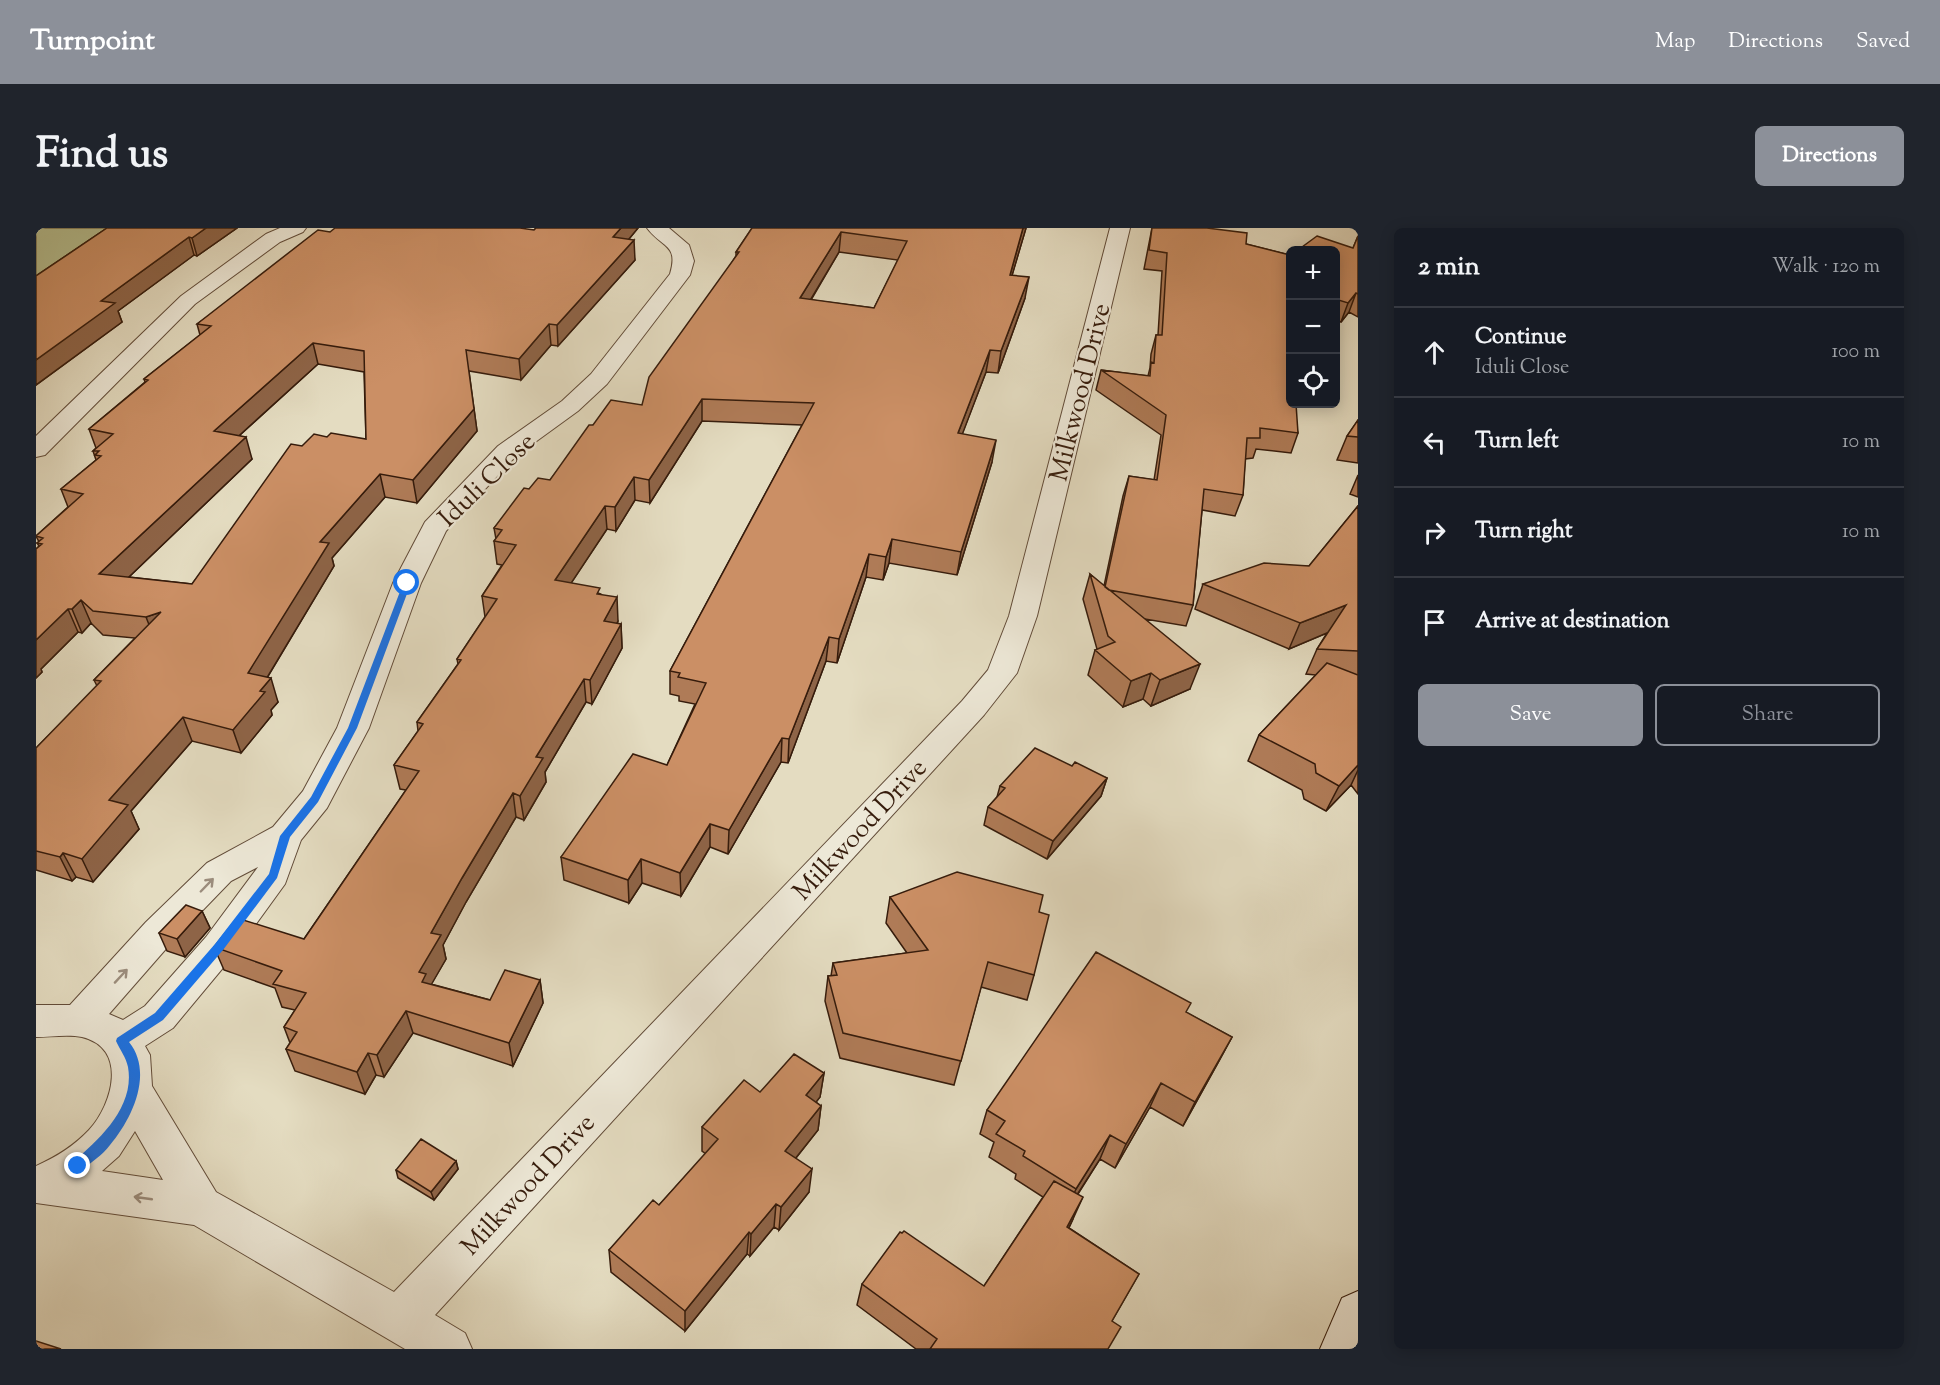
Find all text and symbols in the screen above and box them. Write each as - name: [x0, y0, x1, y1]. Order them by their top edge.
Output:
- text: Turnpoint: [30, 22, 155, 62]
- text: Map: [1655, 27, 1695, 57]
- text: Directions: [1728, 27, 1823, 57]
- text: Saved: [1856, 27, 1910, 57]
- text: Find us: [36, 126, 168, 186]
- button: Directions: [1755, 126, 1904, 186]
- map controls: [1286, 246, 1340, 408]
- button: +: [1286, 246, 1340, 300]
- text: 2 min: [1418, 249, 1480, 286]
- text: Walk · 120 m: [1772, 253, 1880, 282]
- street label: Milkwood Drive: [1041, 300, 1121, 486]
- button: −: [1286, 300, 1340, 354]
- text: Continue: [1475, 322, 1566, 354]
- icon: ahead: [1418, 336, 1451, 369]
- text: 100 m: [1831, 338, 1880, 367]
- button: locate: [1286, 354, 1340, 408]
- text: Iduli Close: [1475, 354, 1569, 383]
- street label: Iduli Close: [431, 425, 545, 537]
- icon: left: [1418, 426, 1451, 459]
- text: Turn left: [1475, 426, 1558, 458]
- text: 10 m: [1842, 428, 1880, 457]
- icon: right: [1418, 516, 1451, 549]
- text: Turn right: [1475, 516, 1572, 548]
- text: 10 m: [1842, 518, 1880, 547]
- route start: [393, 569, 419, 595]
- icon: arrive: [1418, 606, 1451, 639]
- text: Arrive at destination: [1475, 606, 1670, 638]
- button: Save: [1418, 684, 1643, 746]
- button: Share: [1655, 684, 1880, 746]
- street label: Milkwood Drive: [785, 751, 937, 910]
- one-way arrow: [199, 877, 214, 892]
- one-way arrow: [114, 969, 128, 984]
- street label: Milkwood Drive: [453, 1106, 605, 1265]
- route end: [64, 1152, 90, 1178]
- one-way arrow: [133, 1192, 153, 1203]

